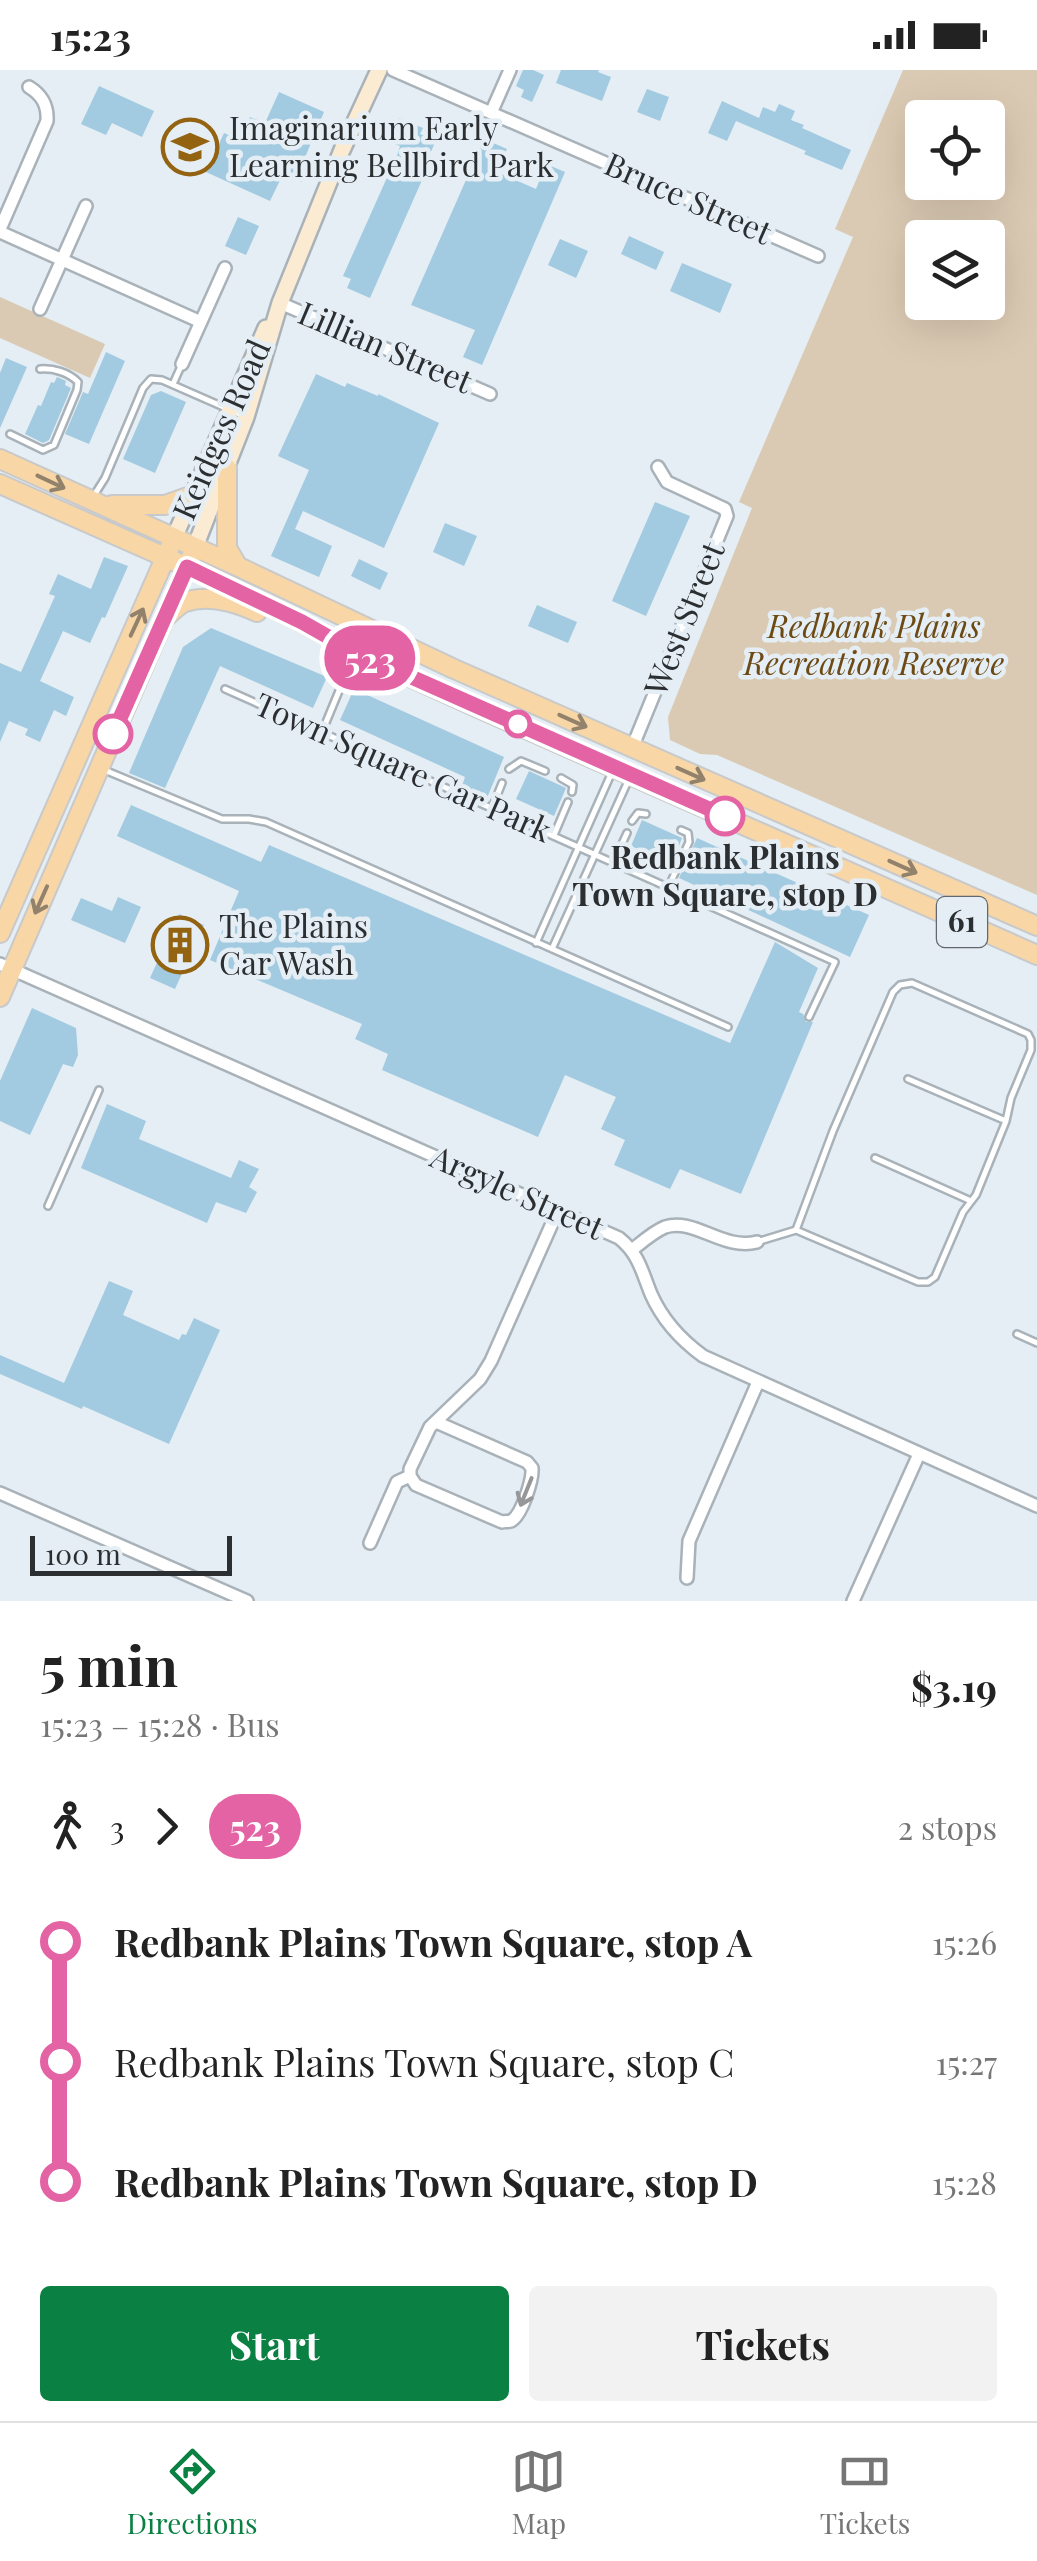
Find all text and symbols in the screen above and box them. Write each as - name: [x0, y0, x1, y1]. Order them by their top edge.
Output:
- text: 15:23: [50, 10, 131, 61]
- map controls: [905, 100, 1005, 320]
- button: locate: [905, 100, 1005, 200]
- place label: Imaginarium Early Learning Bellbird Park: [229, 105, 554, 185]
- school or university icon: Imaginarium Early Learning Bellbird Park: [160, 117, 220, 177]
- street label: Bruce Street: [599, 141, 780, 253]
- button: layers: [905, 220, 1005, 320]
- street label: Lillian Street: [293, 290, 480, 402]
- street label: Keidges Road: [161, 332, 279, 526]
- one-way arrow: [35, 474, 65, 493]
- street label: West Street: [632, 534, 733, 702]
- park label: Redbank Plains Recreation Reserve: [742, 603, 1004, 683]
- one-way arrow: [129, 608, 147, 638]
- line badge: 523: [312, 626, 428, 690]
- text: 523: [344, 635, 396, 682]
- street label: Town Square Car Park: [249, 681, 559, 851]
- unlabelled marker: [505, 711, 531, 737]
- one-way arrow: [557, 713, 588, 731]
- unlabelled marker: [94, 715, 132, 753]
- one-way arrow: [675, 766, 706, 784]
- marker: Redbank Plains Town Square, stop D: [706, 797, 744, 835]
- place label: Redbank Plains Town Square, stop D: [572, 834, 878, 914]
- one-way arrow: [887, 859, 918, 877]
- one-way arrow: [31, 884, 50, 914]
- road number: 61: [937, 897, 987, 947]
- place label: The Plains Car Wash: [219, 903, 368, 983]
- building icon: The Plains Car Wash: [150, 915, 210, 975]
- street label: Argyle Street: [424, 1133, 612, 1248]
- one-way arrow: [516, 1476, 534, 1506]
- scale bar: [30, 1531, 232, 1576]
- text: 100 m: [45, 1535, 121, 1572]
- text: 5 min: [40, 1627, 178, 1701]
- text: $3.19: [911, 1661, 997, 1712]
- text: 15:23 – 15:28 · Bus: [40, 1702, 280, 1745]
- icon: walk: [40, 1799, 95, 1854]
- icon: forward: [139, 1799, 194, 1854]
- text: 523: [229, 1803, 281, 1850]
- text: 3: [110, 1805, 124, 1848]
- text: 2 stops: [898, 1805, 997, 1848]
- text: Redbank Plains Town Square, stop A: [114, 1916, 752, 1967]
- text: 15:26: [932, 1920, 997, 1963]
- text: Redbank Plains Town Square, stop C: [114, 2036, 734, 2087]
- text: 15:27: [935, 2040, 997, 2083]
- text: Redbank Plains Town Square, stop D: [114, 2156, 758, 2207]
- text: 15:28: [932, 2160, 997, 2203]
- button: Start: [40, 2286, 509, 2401]
- button: Tickets: [529, 2286, 997, 2401]
- tab: Directions: [127, 2444, 258, 2541]
- tab: Map: [511, 2444, 566, 2541]
- tab: Tickets: [820, 2444, 910, 2541]

